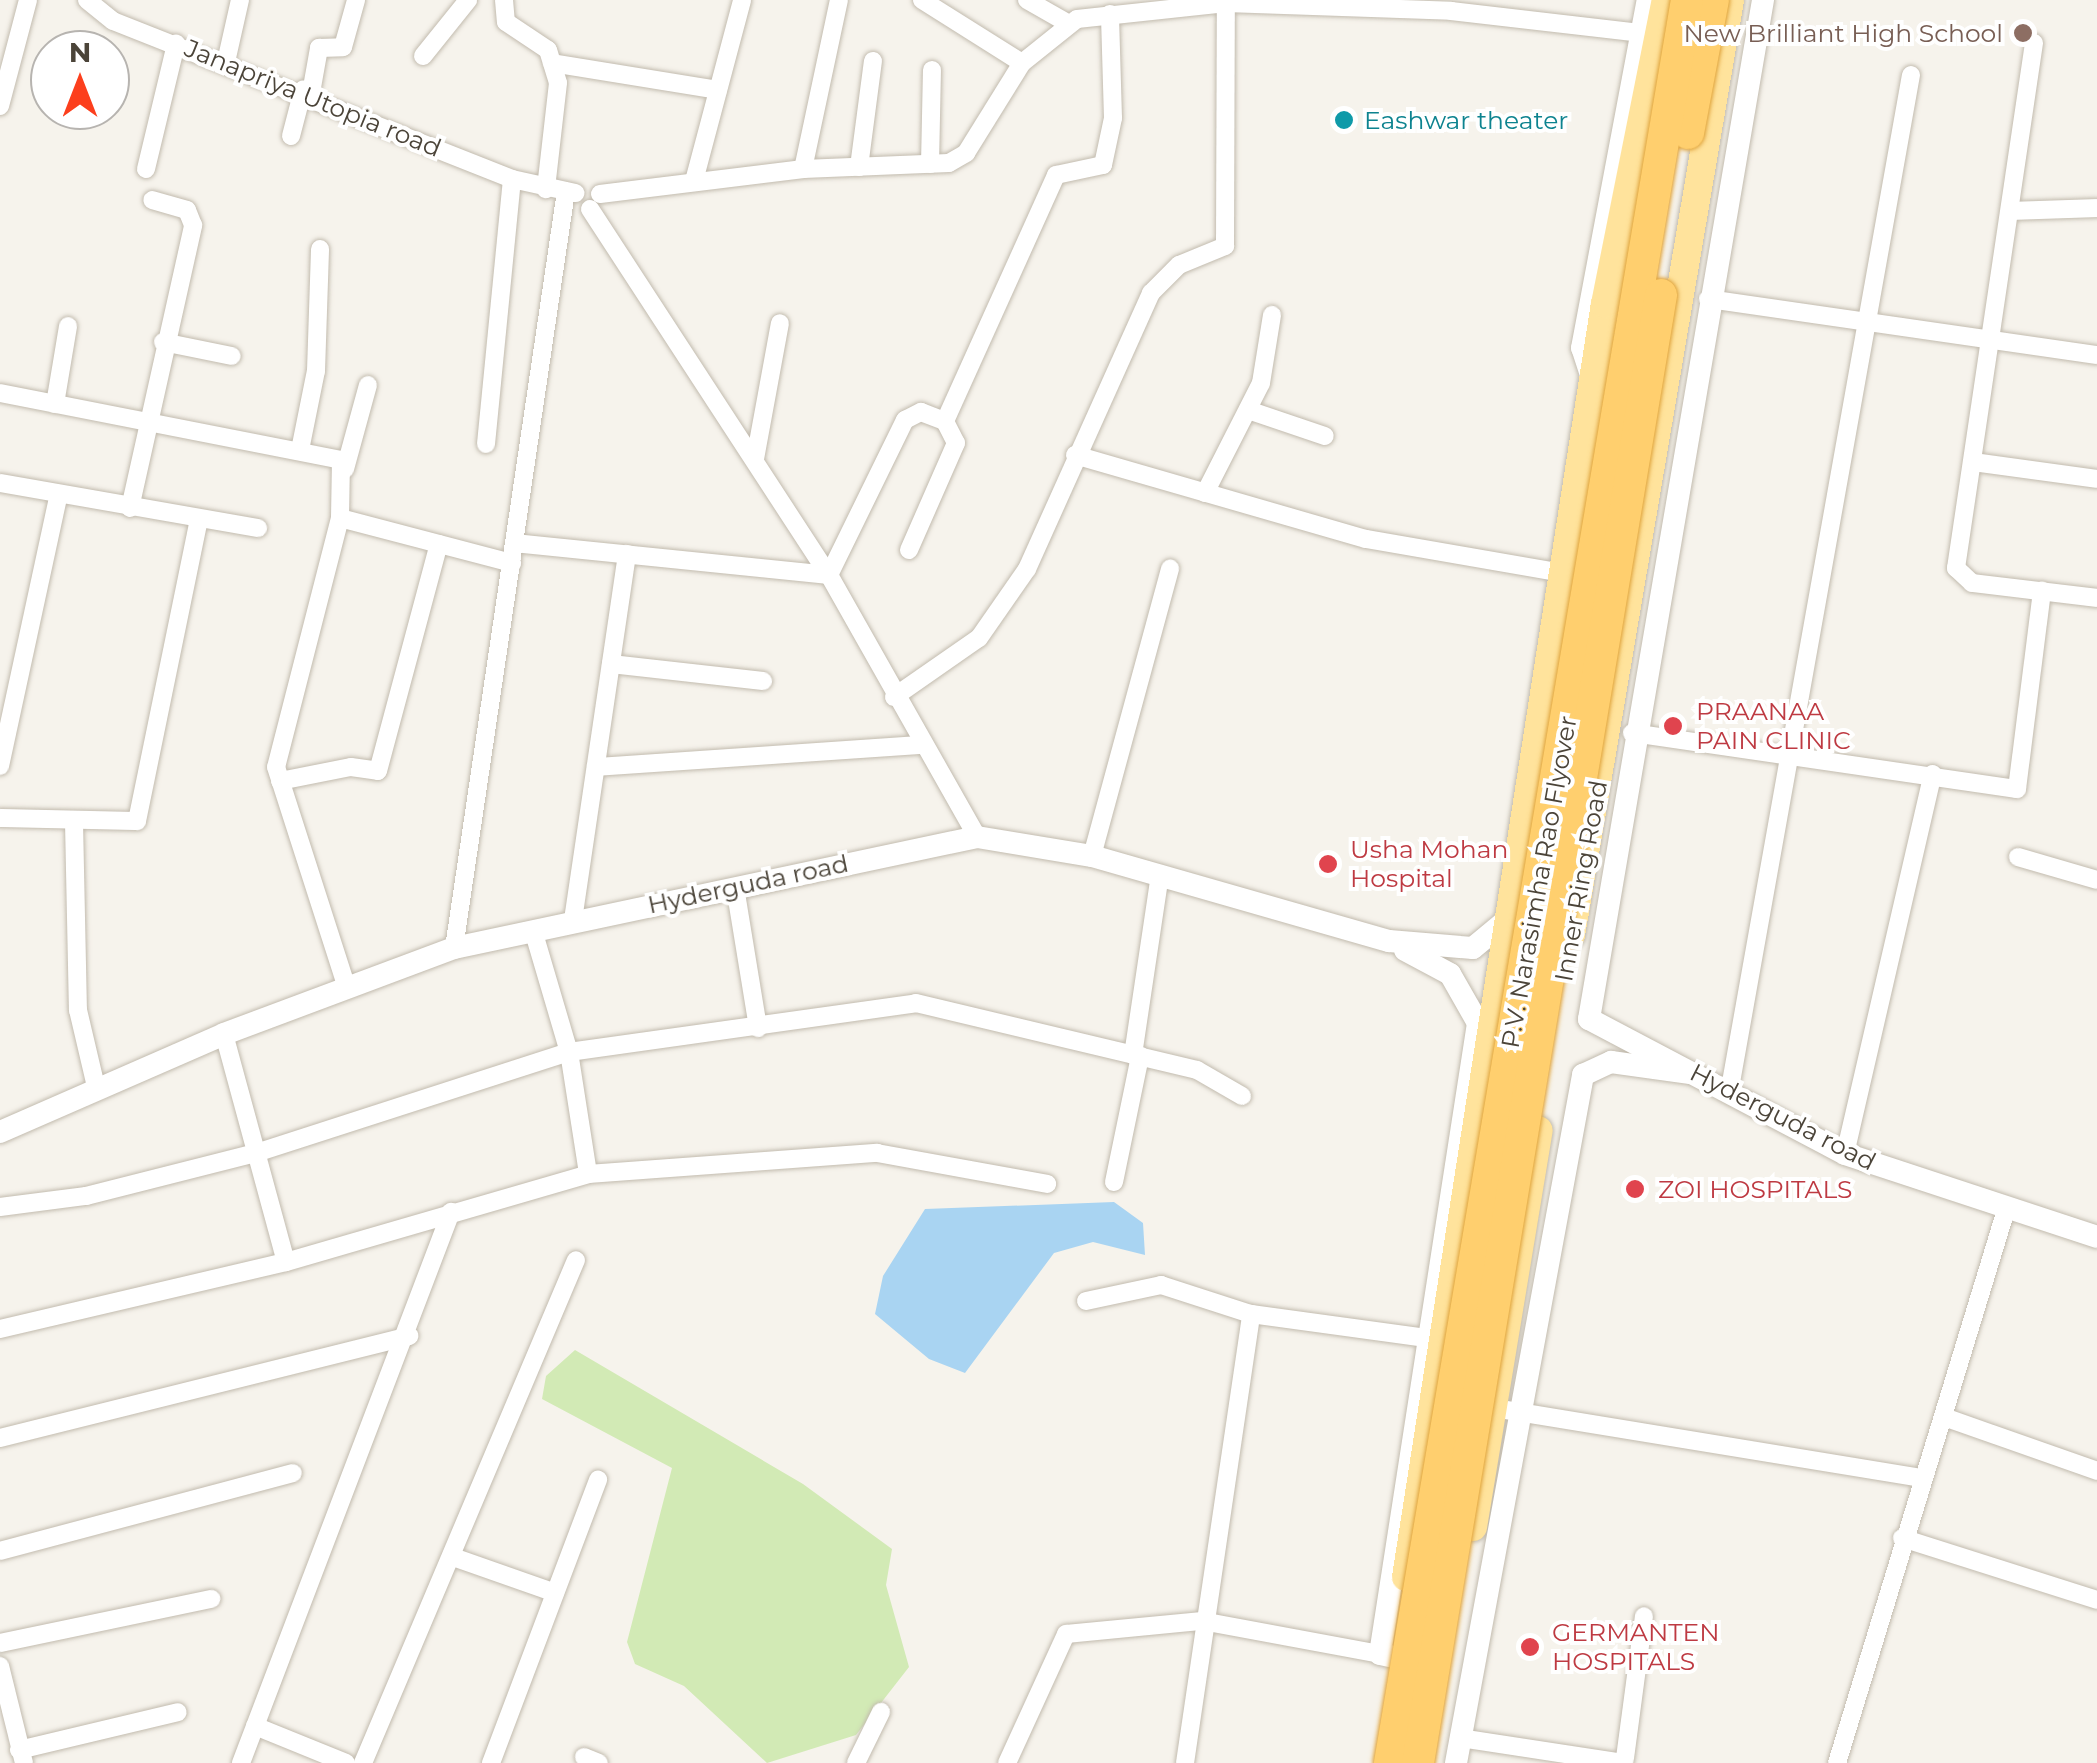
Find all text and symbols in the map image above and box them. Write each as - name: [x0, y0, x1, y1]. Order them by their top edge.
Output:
- place label: New Brilliant High School: [1684, 18, 2003, 48]
- marker: New Brilliant High School: [2012, 22, 2034, 44]
- north arrow: [30, 30, 130, 130]
- street label: Janapriya Utopia road: [180, 33, 446, 163]
- text: N: [69, 35, 91, 69]
- place label: Eashwar theater: [1364, 105, 1568, 135]
- marker: Eashwar theater: [1333, 109, 1355, 131]
- place label: PRAANAA PAIN CLINIC: [1696, 697, 1851, 756]
- marker: PRAANAA PAIN CLINIC: [1660, 713, 1686, 739]
- street label: P.V. Narasimha Rao Flyover: [1495, 714, 1583, 1050]
- street label: Inner Ring Road: [1549, 778, 1613, 984]
- place label: Usha Mohan Hospital: [1350, 835, 1508, 894]
- street label: Hyderguda road: [645, 848, 851, 920]
- marker: Usha Mohan Hospital: [1315, 851, 1341, 877]
- street label: Hyderguda road: [1685, 1057, 1881, 1177]
- place label: ZOI HOSPITALS: [1658, 1174, 1852, 1204]
- marker: ZOI HOSPITALS: [1622, 1176, 1648, 1202]
- place label: GERMANTEN HOSPITALS: [1552, 1618, 1720, 1677]
- marker: GERMANTEN HOSPITALS: [1517, 1634, 1543, 1660]

